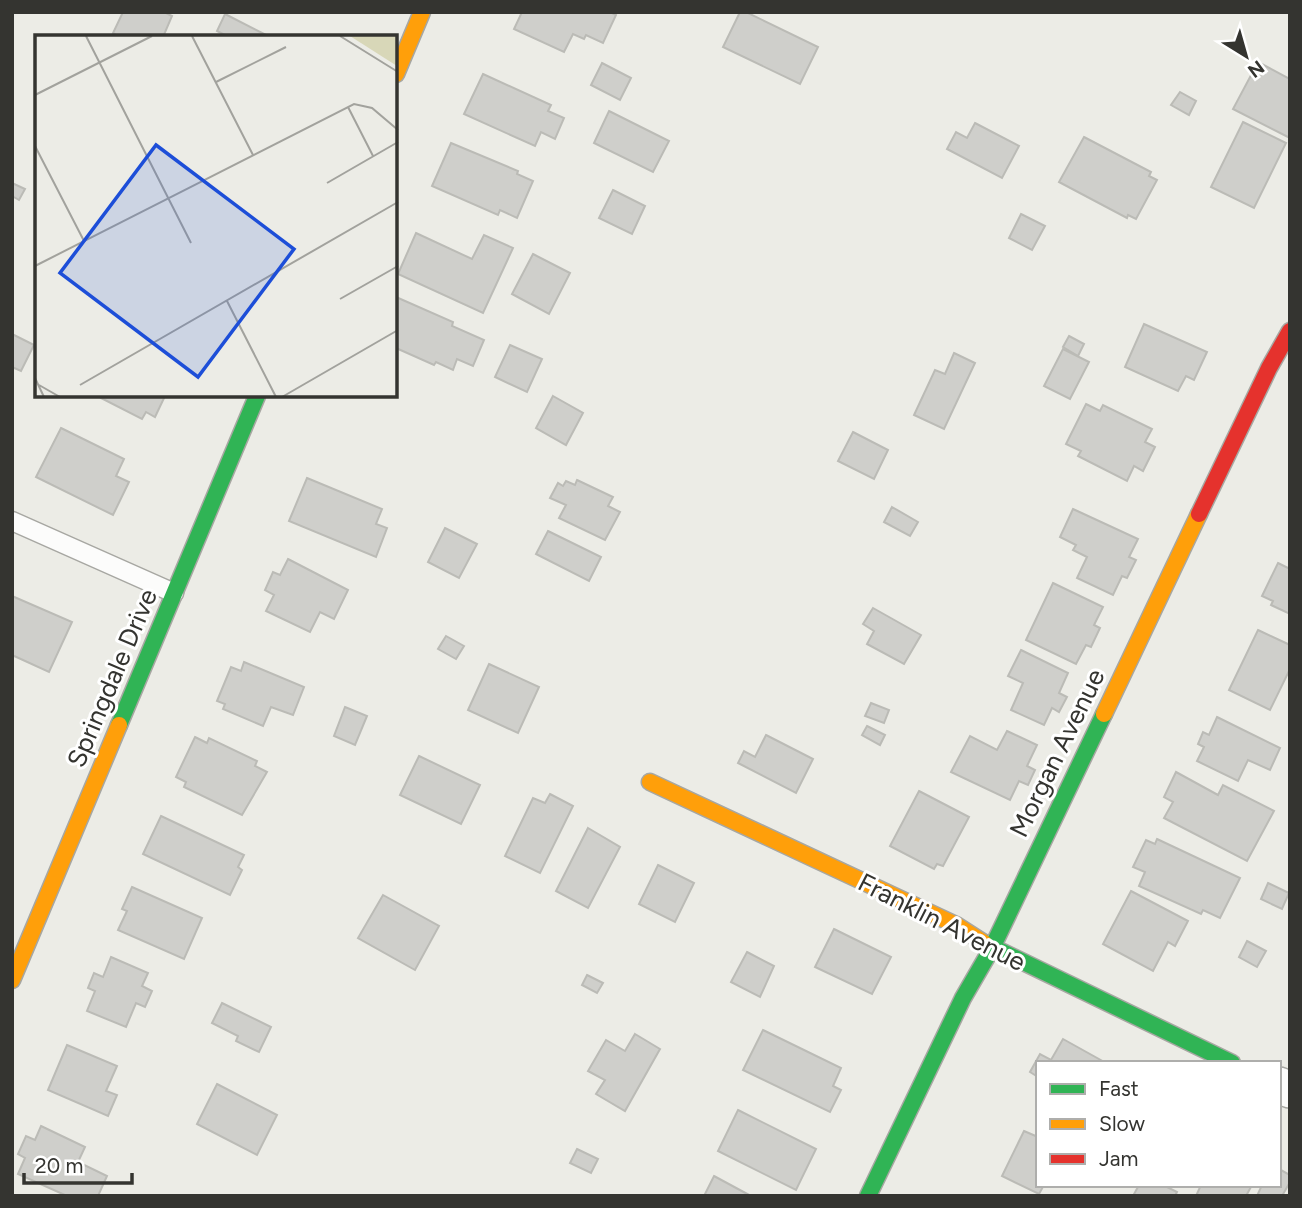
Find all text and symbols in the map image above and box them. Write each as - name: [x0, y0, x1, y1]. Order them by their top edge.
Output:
- north arrow: [1211, 21, 1281, 91]
- inset map: [35, 35, 397, 397]
- text: N: [1243, 56, 1269, 83]
- street label: Springdale Drive: [60, 584, 164, 772]
- street label: Morgan Avenue: [1002, 664, 1112, 842]
- street label: Franklin Avenue: [853, 866, 1031, 978]
- legend: [1036, 1061, 1281, 1187]
- text: Fast: [1099, 1076, 1139, 1101]
- text: Slow: [1099, 1111, 1145, 1136]
- scale bar: [24, 1142, 133, 1186]
- text: Jam: [1099, 1146, 1138, 1171]
- text: 20 m: [35, 1153, 83, 1178]

